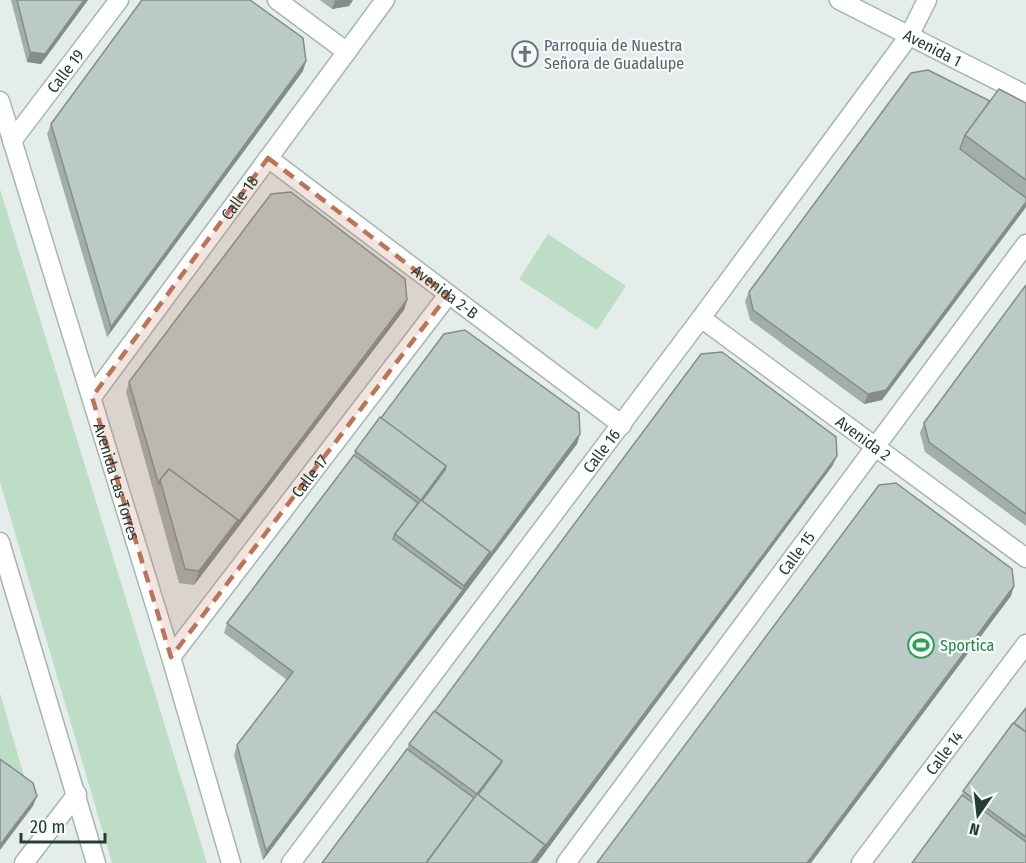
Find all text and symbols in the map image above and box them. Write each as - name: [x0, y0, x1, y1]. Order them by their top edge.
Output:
- street label: Avenida 1: [900, 25, 964, 71]
- place label: Parroquia de Nuestra Señora de Guadalupe: [544, 36, 684, 73]
- church icon: Parroquia de Nuestra Señora de Guadalupe: [510, 39, 540, 69]
- street label: Calle 19: [43, 45, 88, 97]
- street label: Calle 18: [217, 172, 262, 224]
- street label: Avenida 2-B: [408, 261, 482, 323]
- street label: Avenida 2: [832, 412, 894, 465]
- street label: Avenida Las Torres: [90, 421, 144, 543]
- street label: Calle 16: [579, 425, 624, 477]
- street label: Calle 17: [288, 451, 333, 501]
- street label: Calle 15: [774, 528, 819, 579]
- sports icon: Sportica: [906, 630, 936, 660]
- place label: Sportica: [940, 636, 994, 655]
- street label: Calle 14: [922, 727, 967, 779]
- north arrow: [948, 785, 1008, 845]
- scale bar: [21, 806, 105, 844]
- text: 20 m: [30, 816, 65, 838]
- text: N: [968, 819, 981, 839]

